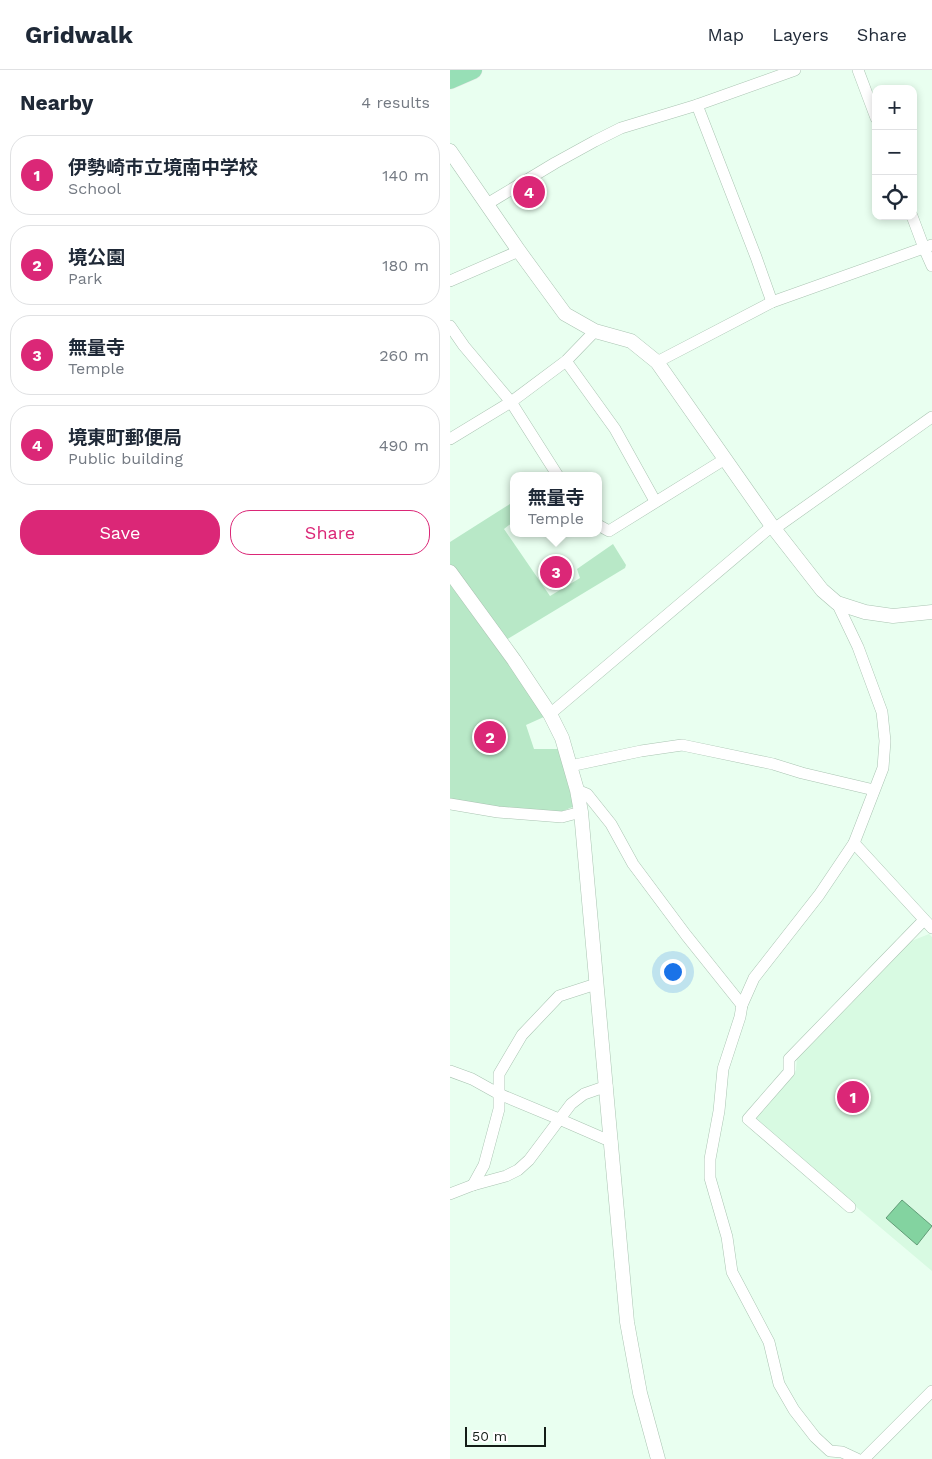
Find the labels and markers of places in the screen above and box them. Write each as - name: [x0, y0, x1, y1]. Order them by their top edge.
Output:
- pin: 4: [513, 173, 545, 211]
- pin: 3: [540, 553, 572, 591]
- pin: 2: [474, 718, 506, 756]
- pin: 1: [837, 1078, 869, 1116]

